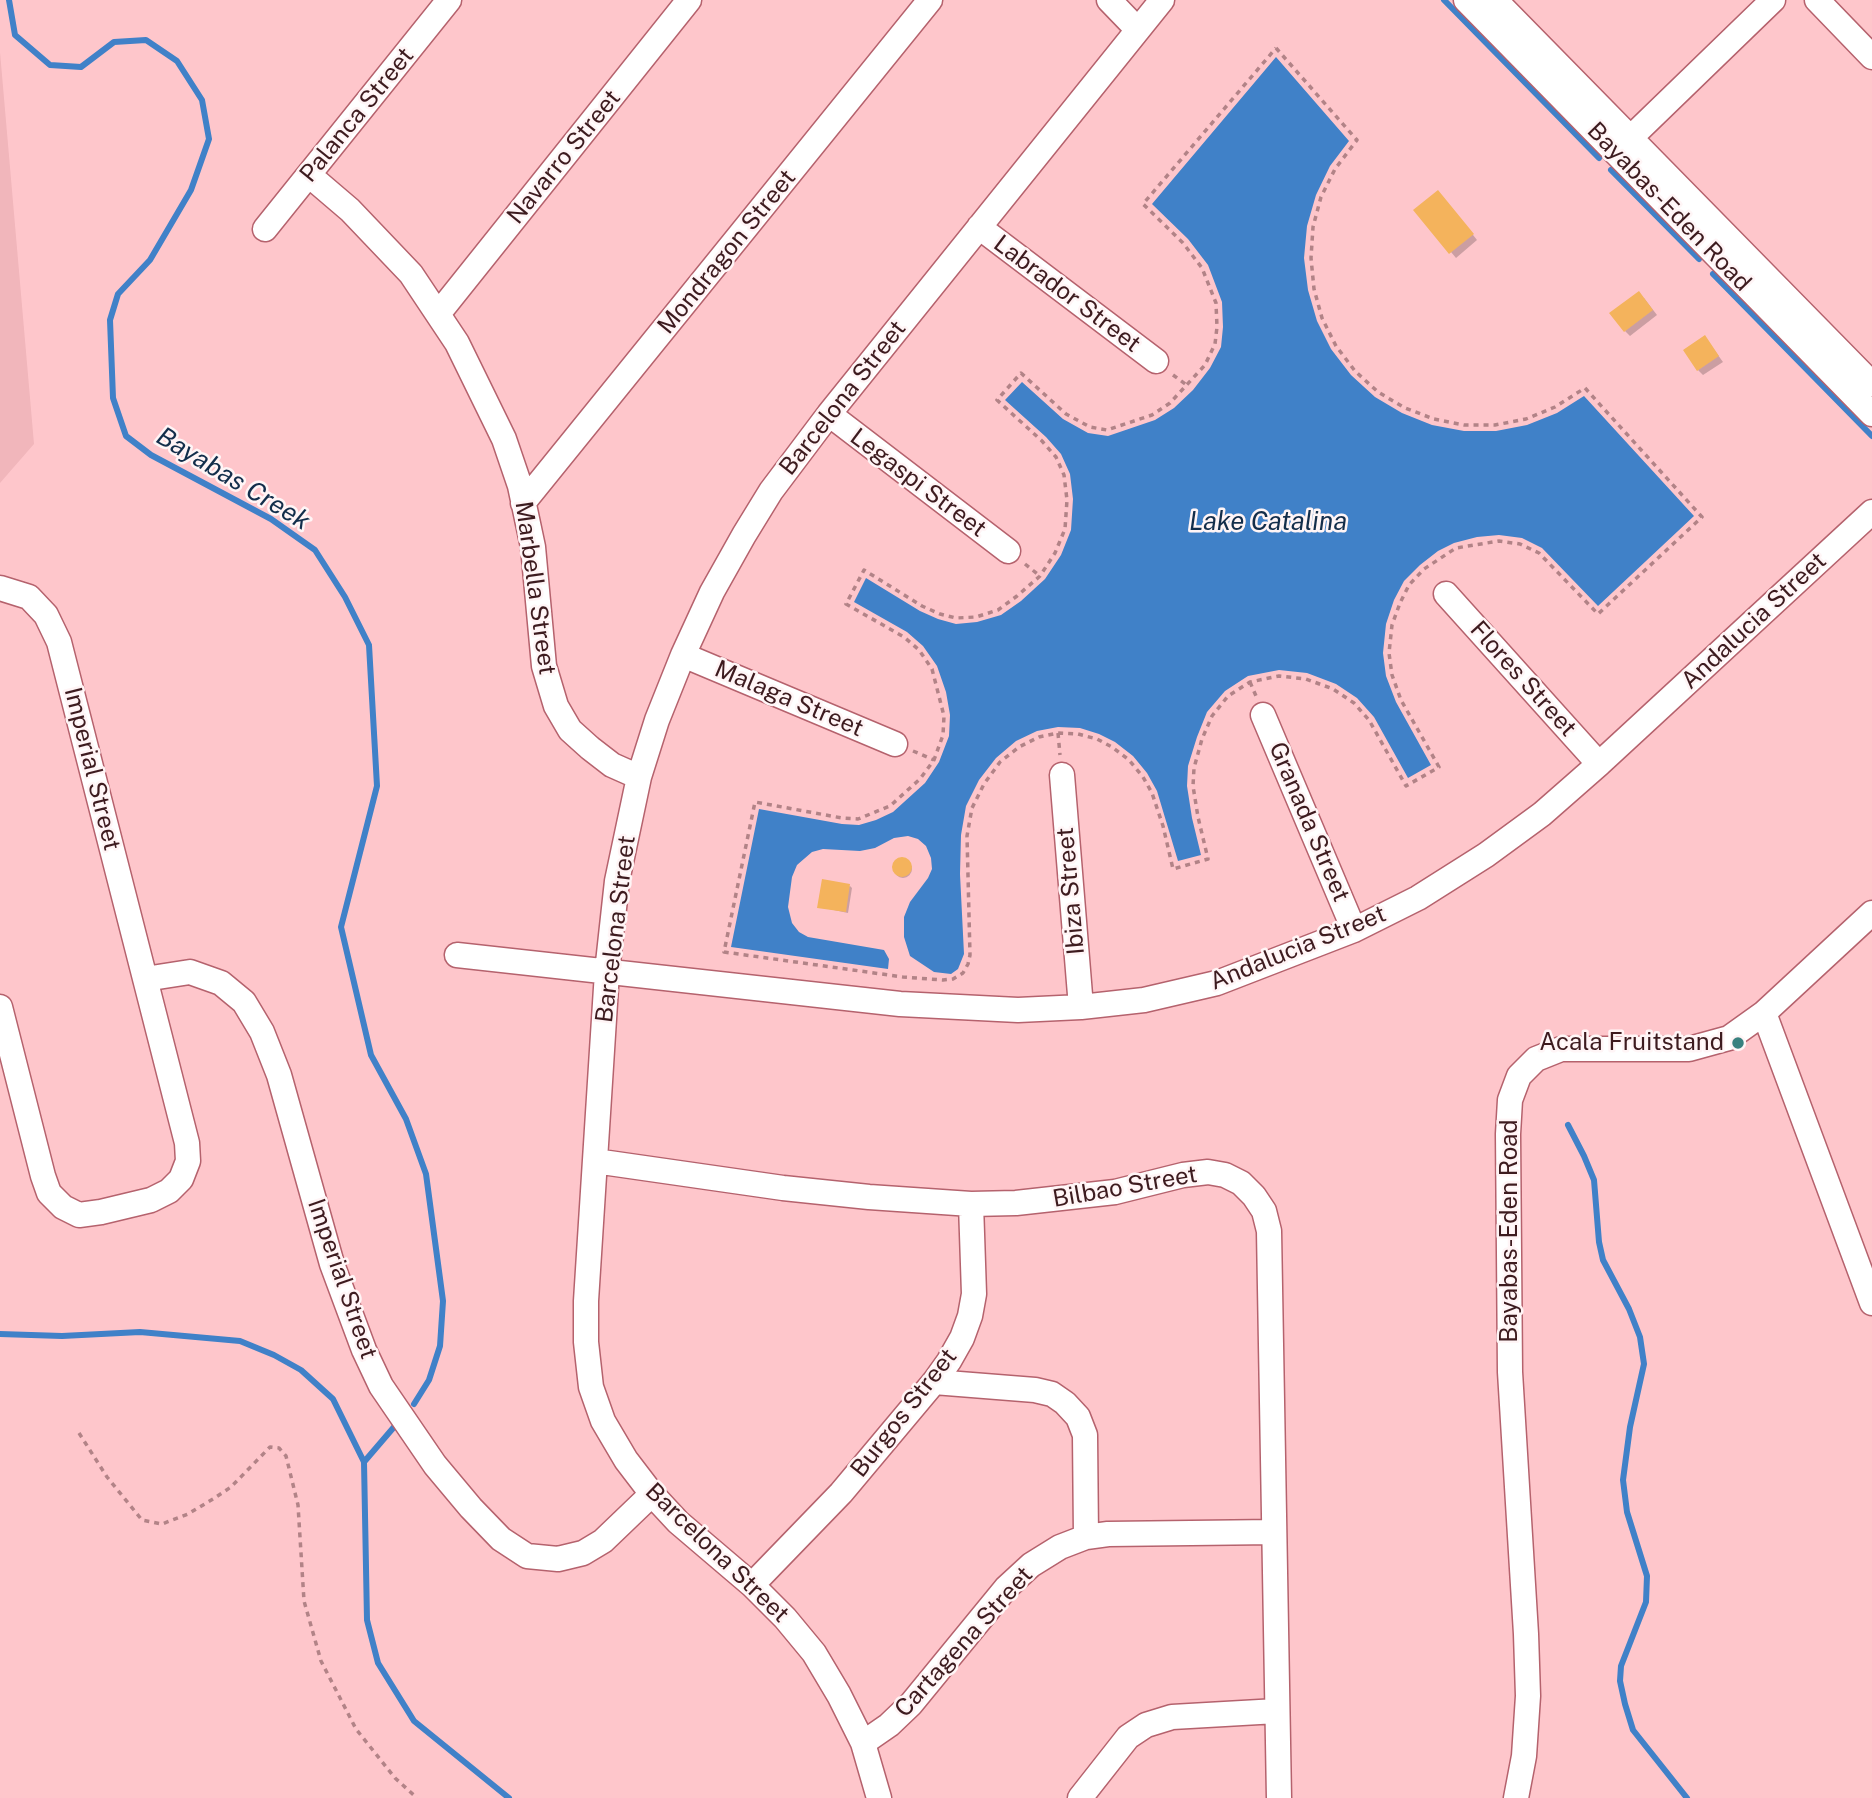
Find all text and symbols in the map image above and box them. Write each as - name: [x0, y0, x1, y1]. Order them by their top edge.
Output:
- street label: Palanca Street: [294, 42, 420, 188]
- street label: Navarro Street: [501, 84, 627, 230]
- street label: Bayabas-Eden Road: [1581, 117, 1757, 297]
- street label: Mondragon Street: [652, 164, 802, 340]
- street label: Labrador Street: [988, 229, 1146, 359]
- street label: Barcelona Street: [774, 315, 912, 481]
- water label: Bayabas Creek: [150, 421, 316, 537]
- street label: Legaspi Street: [844, 422, 992, 544]
- street label: Marbella Street: [509, 499, 561, 677]
- water label: Lake Catalina: [1189, 506, 1347, 538]
- street label: Andalucia Street: [1676, 547, 1832, 695]
- street label: Flores Street: [1464, 615, 1582, 743]
- street label: Malaga Street: [710, 655, 868, 743]
- street label: Imperial Street: [58, 684, 126, 854]
- street label: Granada Street: [1262, 738, 1356, 906]
- street label: Ibiza Street: [1051, 826, 1091, 956]
- street label: Barcelona Street: [590, 834, 642, 1024]
- street label: Andalucia Street: [1206, 900, 1390, 996]
- place label: Acala Fruitstand: [1539, 1029, 1724, 1057]
- marker: Acala Fruitstand: [1730, 1035, 1746, 1051]
- street label: Bayabas-Eden Road: [1496, 1119, 1524, 1343]
- street label: Bilbao Street: [1050, 1160, 1200, 1214]
- street label: Imperial Street: [301, 1195, 383, 1363]
- street label: Burgos Street: [845, 1343, 963, 1483]
- street label: Barcelona Street: [639, 1477, 795, 1629]
- street label: Cartagena Street: [889, 1561, 1039, 1723]

